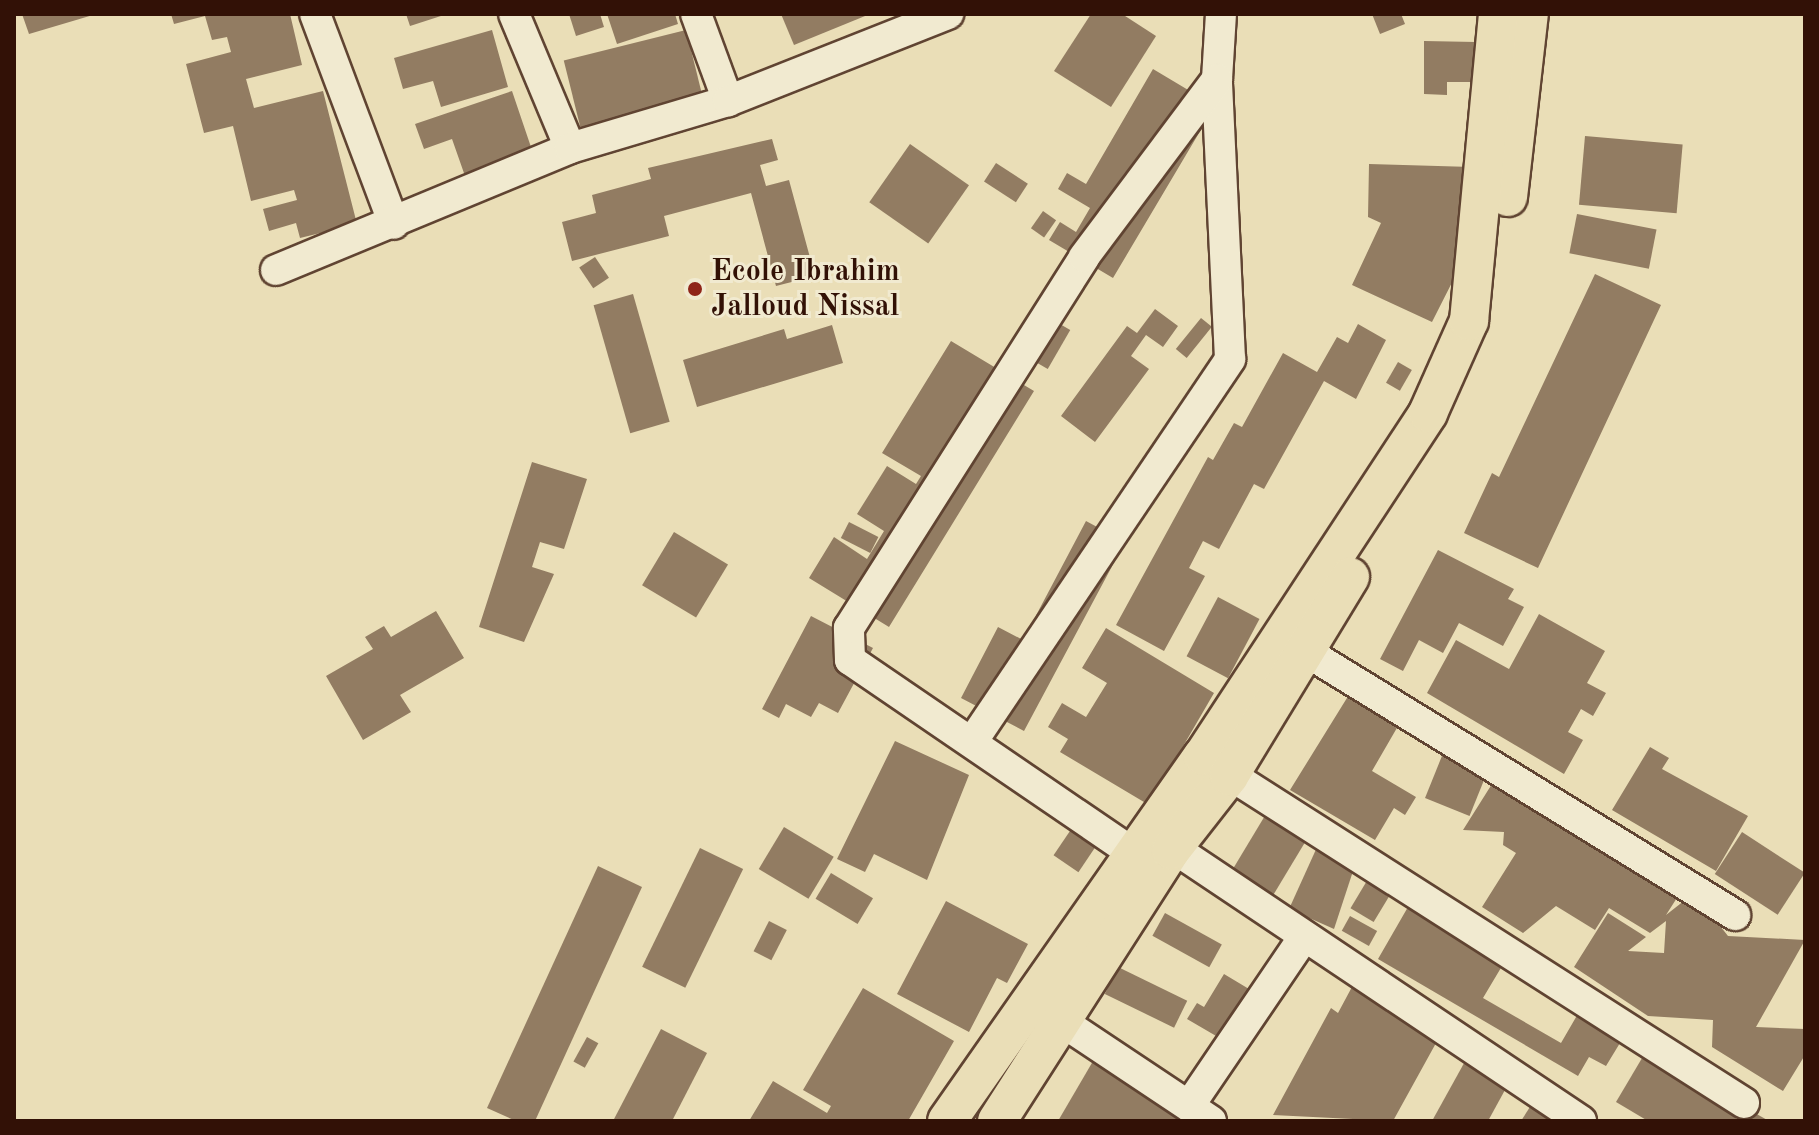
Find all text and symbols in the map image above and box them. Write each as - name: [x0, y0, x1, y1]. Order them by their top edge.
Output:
- place label: Ecole Ibrahim Jalloud Nissal: [711, 254, 900, 324]
- marker: Ecole Ibrahim Jalloud Nissal: [686, 280, 704, 298]

